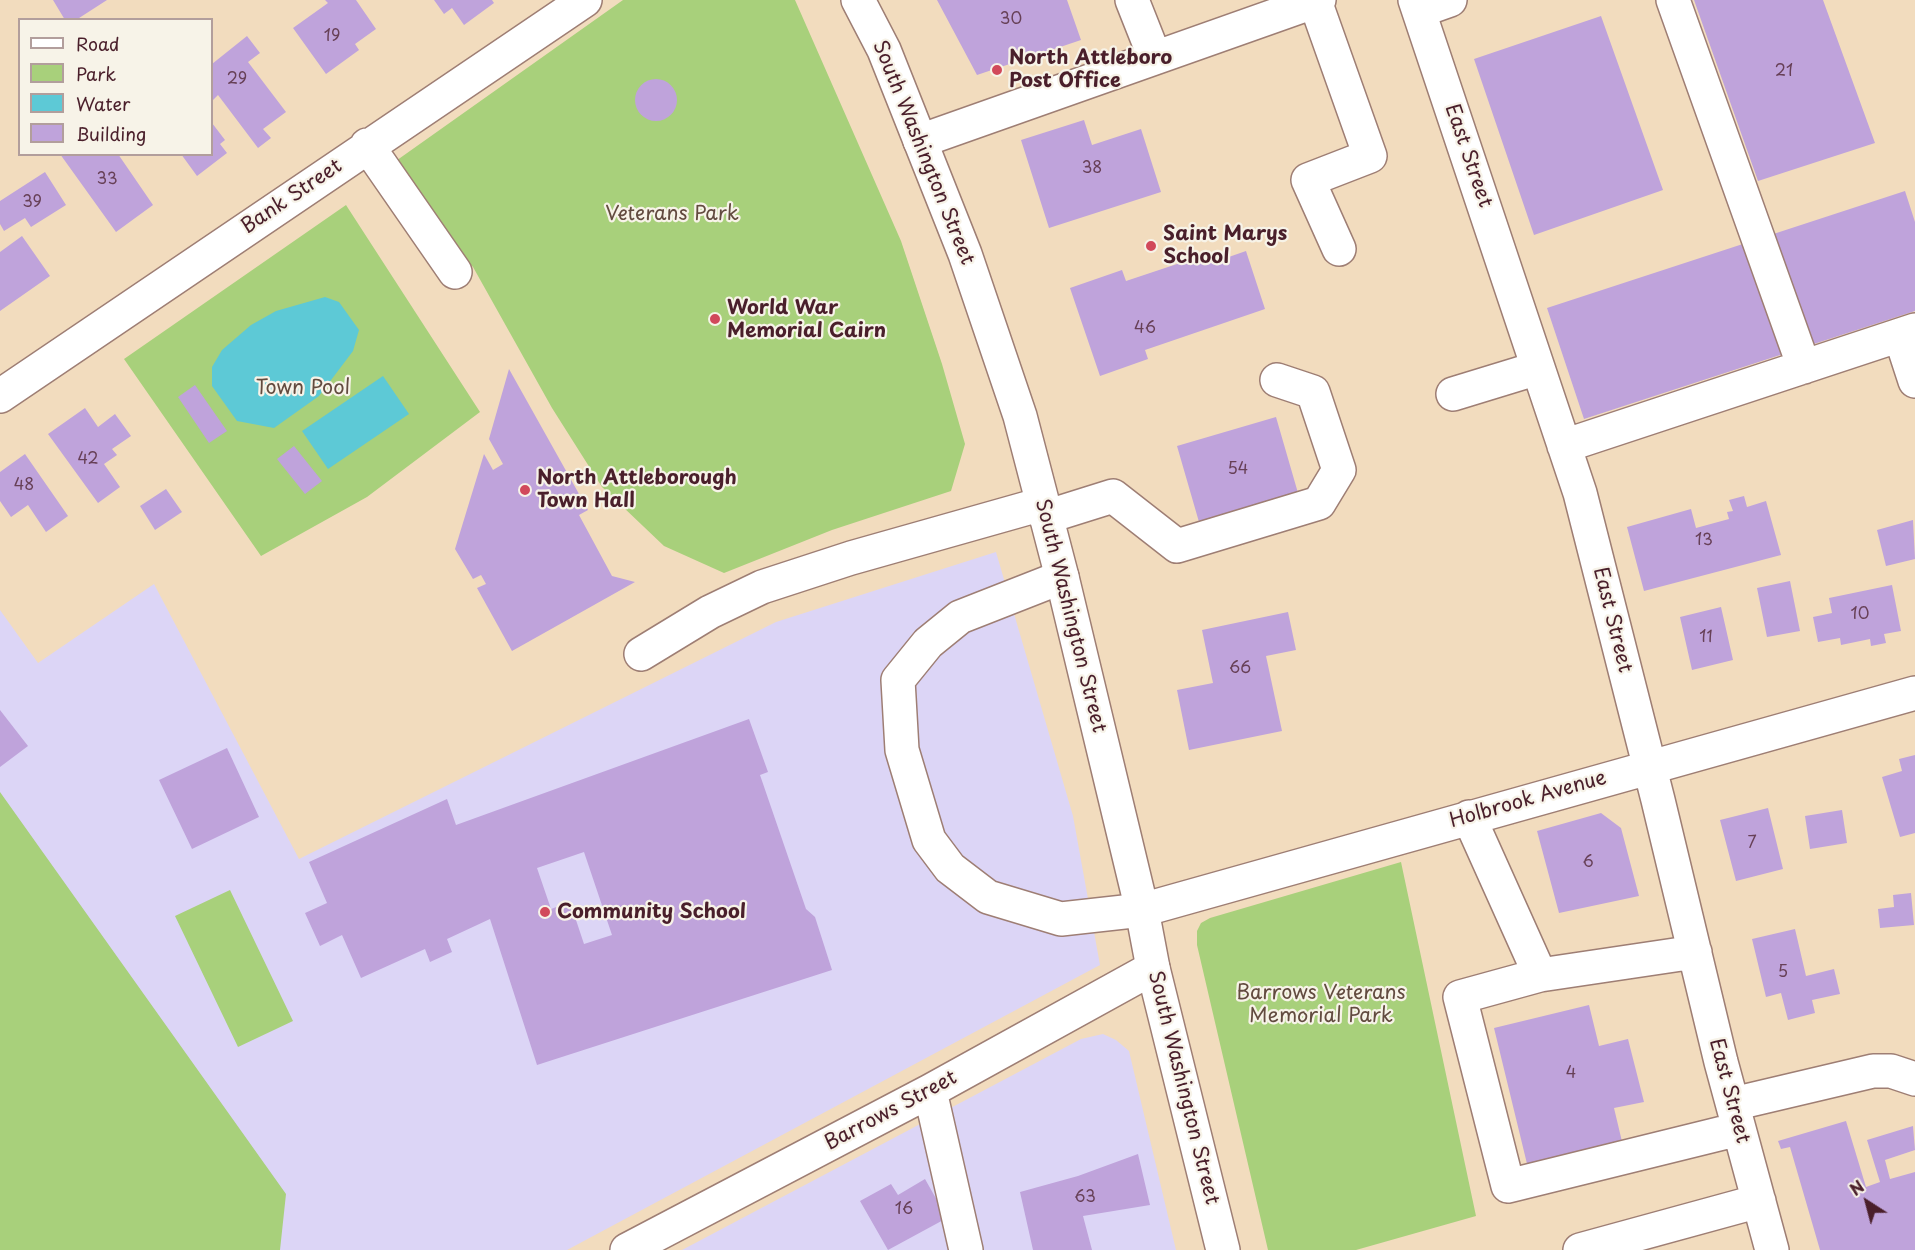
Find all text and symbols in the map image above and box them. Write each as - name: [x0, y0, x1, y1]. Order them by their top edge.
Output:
- house number: 30: [1000, 10, 1022, 30]
- legend: [18, 18, 213, 156]
- house number: 19: [324, 27, 340, 47]
- text: Road: [76, 30, 120, 57]
- street label: South Washington Street: [867, 37, 979, 269]
- place label: North Attleboro Post Office: [1009, 46, 1172, 93]
- text: Park: [76, 60, 116, 87]
- house number: 21: [1775, 62, 1793, 82]
- marker: North Attleboro Post Office: [990, 63, 1004, 77]
- house number: 29: [227, 70, 247, 90]
- text: Water: [76, 90, 130, 117]
- street label: East Street: [1439, 101, 1497, 211]
- text: Building: [76, 120, 146, 147]
- street label: Bank Street: [237, 154, 347, 240]
- house number: 38: [1082, 159, 1102, 179]
- house number: 33: [96, 170, 118, 190]
- house number: 39: [22, 193, 42, 213]
- park label: Veterans Park: [605, 202, 739, 226]
- place label: Saint Marys School: [1163, 222, 1287, 269]
- marker: Saint Marys School: [1144, 239, 1158, 253]
- place label: World War Memorial Cairn: [727, 296, 886, 343]
- marker: World War Memorial Cairn: [708, 312, 722, 326]
- house number: 46: [1134, 319, 1156, 339]
- park label: Town Pool: [256, 376, 350, 400]
- house number: 42: [77, 450, 99, 470]
- house number: 54: [1228, 460, 1248, 480]
- place label: North Attleborough Town Hall: [537, 466, 737, 513]
- house number: 48: [14, 476, 34, 496]
- marker: North Attleborough Town Hall: [518, 483, 532, 497]
- street label: South Washington Street: [1029, 497, 1111, 735]
- house number: 13: [1695, 531, 1713, 551]
- street label: East Street: [1587, 565, 1637, 675]
- house number: 10: [1851, 605, 1869, 625]
- house number: 11: [1699, 628, 1713, 648]
- house number: 66: [1229, 659, 1251, 679]
- street label: Holbrook Avenue: [1447, 766, 1609, 834]
- house number: 7: [1747, 834, 1757, 854]
- house number: 6: [1582, 853, 1594, 873]
- place label: Community School: [557, 900, 746, 924]
- marker: Community School: [538, 905, 552, 919]
- house number: 5: [1778, 963, 1788, 983]
- street label: South Washington Street: [1142, 969, 1224, 1207]
- park label: Barrows Veterans Memorial Park: [1236, 981, 1406, 1028]
- street label: East Street: [1703, 1036, 1755, 1146]
- house number: 4: [1566, 1064, 1576, 1084]
- street label: Barrows Street: [821, 1066, 961, 1156]
- north arrow: [1837, 1172, 1897, 1232]
- text: N: [1844, 1174, 1869, 1201]
- house number: 63: [1074, 1188, 1096, 1208]
- house number: 16: [895, 1200, 913, 1220]

